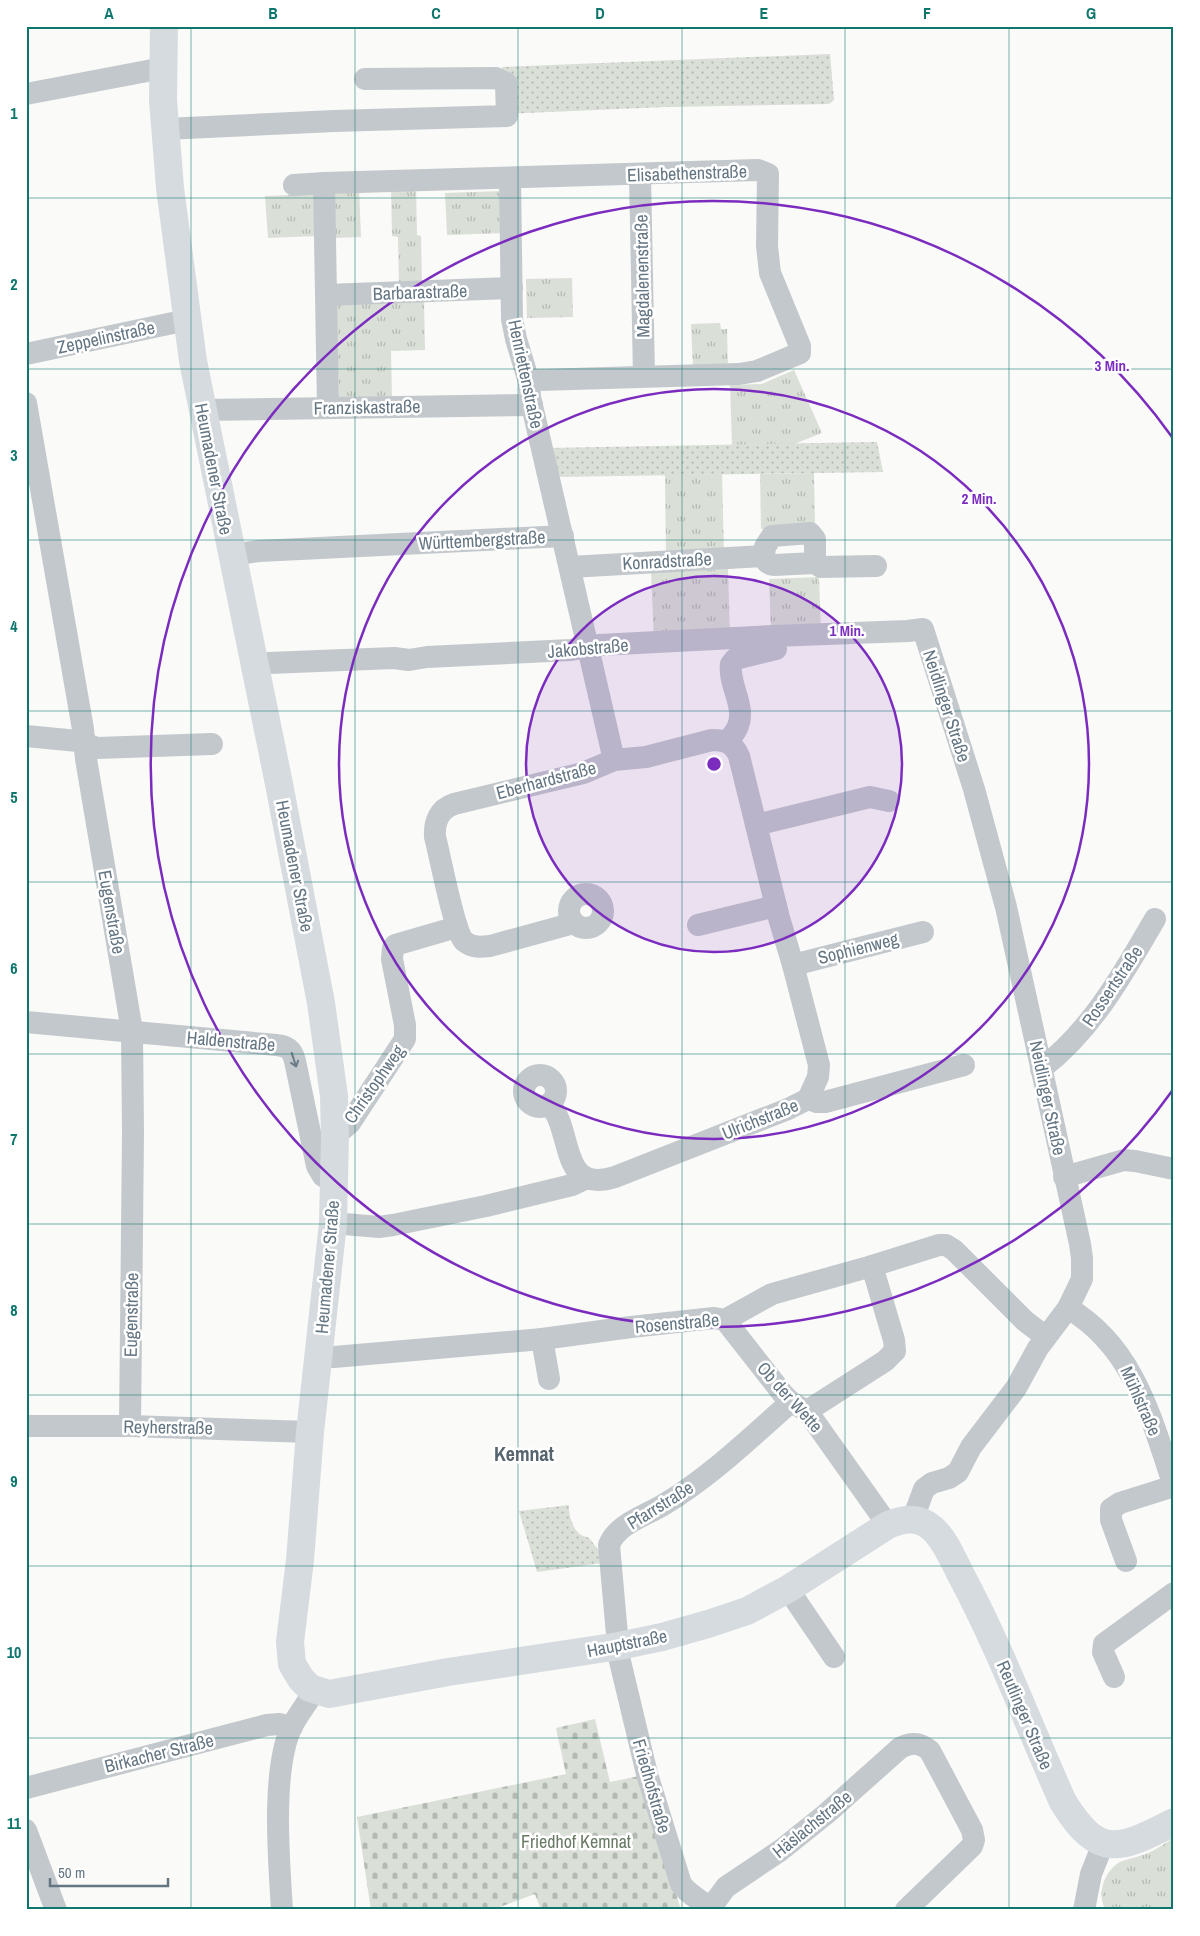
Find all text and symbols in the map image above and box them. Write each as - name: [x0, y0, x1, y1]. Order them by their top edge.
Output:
- text: A: [104, 2, 114, 24]
- text: B: [268, 2, 278, 24]
- text: C: [431, 2, 441, 24]
- text: D: [595, 2, 605, 24]
- text: E: [760, 2, 769, 24]
- text: F: [923, 2, 931, 24]
- text: G: [1086, 2, 1096, 24]
- text: 1: [10, 102, 18, 124]
- street label: Elisabethenstraße: [627, 158, 747, 188]
- street label: Magdalenenstraße: [628, 214, 656, 338]
- text: 2: [10, 273, 18, 295]
- street label: Barbarastraße: [372, 278, 468, 306]
- street label: Zeppelinstraße: [55, 314, 157, 360]
- street label: Henriettenstraße: [502, 317, 550, 431]
- text: 3 Min.: [1095, 355, 1129, 376]
- street label: Franziskastraße: [313, 394, 421, 420]
- street label: Heumadener Straße: [189, 401, 239, 537]
- text: 3: [10, 444, 18, 466]
- text: 2 Min.: [962, 488, 996, 509]
- street label: Württembergstraße: [418, 524, 546, 556]
- street label: Konradstraße: [622, 546, 712, 576]
- text: 4: [10, 615, 18, 637]
- text: 1 Min.: [830, 620, 864, 641]
- street label: Jakobstraße: [546, 632, 630, 664]
- street label: Neidlinger Straße: [917, 647, 977, 765]
- street label: Eberhardstraße: [493, 755, 599, 805]
- centre of rings: [705, 755, 723, 773]
- text: 5: [10, 786, 18, 808]
- street label: Heumadener Straße: [270, 798, 320, 934]
- street label: Eugenstraße: [92, 868, 132, 956]
- street label: Sophienweg: [815, 926, 902, 970]
- street label: Rossertstraße: [1076, 941, 1148, 1031]
- text: 6: [10, 957, 18, 979]
- street label: Haldenstraße: [186, 1025, 276, 1057]
- street label: Neidlinger Straße: [1024, 1038, 1072, 1158]
- street label: Christophweg: [338, 1039, 411, 1128]
- one-way arrow: [290, 1051, 300, 1067]
- street label: Ulrichstraße: [718, 1092, 802, 1146]
- text: 7: [10, 1128, 18, 1150]
- street label: Heumadener Straße: [309, 1199, 345, 1335]
- street label: Eugenstraße: [118, 1273, 144, 1357]
- text: 8: [10, 1299, 18, 1321]
- street label: Rosenstraße: [634, 1307, 720, 1339]
- street label: Ob der Wette: [751, 1356, 829, 1438]
- street label: Mühlstraße: [1115, 1362, 1167, 1440]
- street label: Reyherstraße: [123, 1414, 213, 1440]
- district label: Kemnat: [494, 1440, 555, 1467]
- text: 9: [10, 1470, 18, 1492]
- street label: Pfarrstraße: [622, 1475, 698, 1535]
- street label: Hauptstraße: [585, 1623, 669, 1663]
- text: 10: [7, 1641, 21, 1663]
- street label: Reutlinger Straße: [991, 1656, 1059, 1774]
- street label: Birkacher Straße: [102, 1727, 216, 1779]
- street label: Friedhofstraße: [627, 1736, 677, 1836]
- street label: Häslachstraße: [767, 1784, 857, 1864]
- text: 11: [7, 1812, 22, 1834]
- park label: Friedhof Kemnat: [521, 1829, 631, 1854]
- scale bar: [50, 1856, 168, 1888]
- text: 50 m: [58, 1862, 85, 1883]

